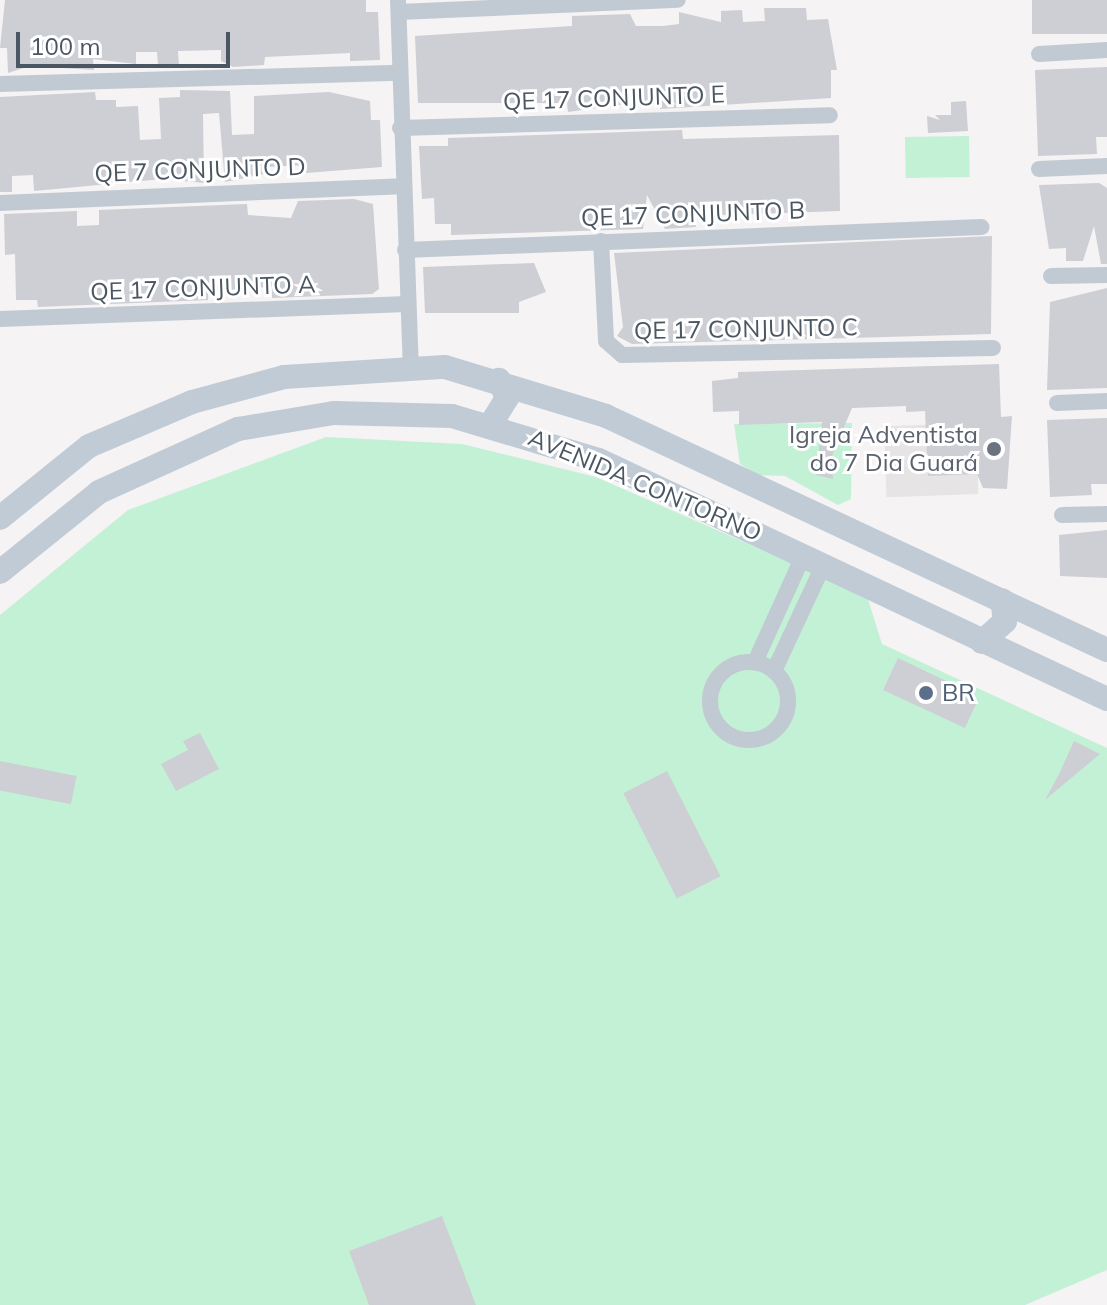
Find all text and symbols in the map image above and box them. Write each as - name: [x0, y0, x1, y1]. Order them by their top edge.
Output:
- scale bar: [20, 16, 234, 66]
- text: 100 m: [30, 31, 101, 61]
- street label: QE 17 CONJUNTO E: [503, 80, 725, 116]
- street label: QE 7 CONJUNTO D: [94, 152, 306, 188]
- street label: QE 17 CONJUNTO B: [580, 196, 806, 232]
- street label: QE 17 CONJUNTO A: [90, 270, 316, 306]
- street label: QE 17 CONJUNTO C: [634, 313, 858, 345]
- place label: Igreja Adventista do 7 Dia Guará: [789, 421, 978, 477]
- street label: AVENIDA CONTORNO: [524, 423, 766, 547]
- marker: Igreja Adventista do 7 Dia Guará: [985, 440, 1003, 458]
- place label: BR: [942, 679, 975, 707]
- marker: BR: [917, 684, 935, 702]

